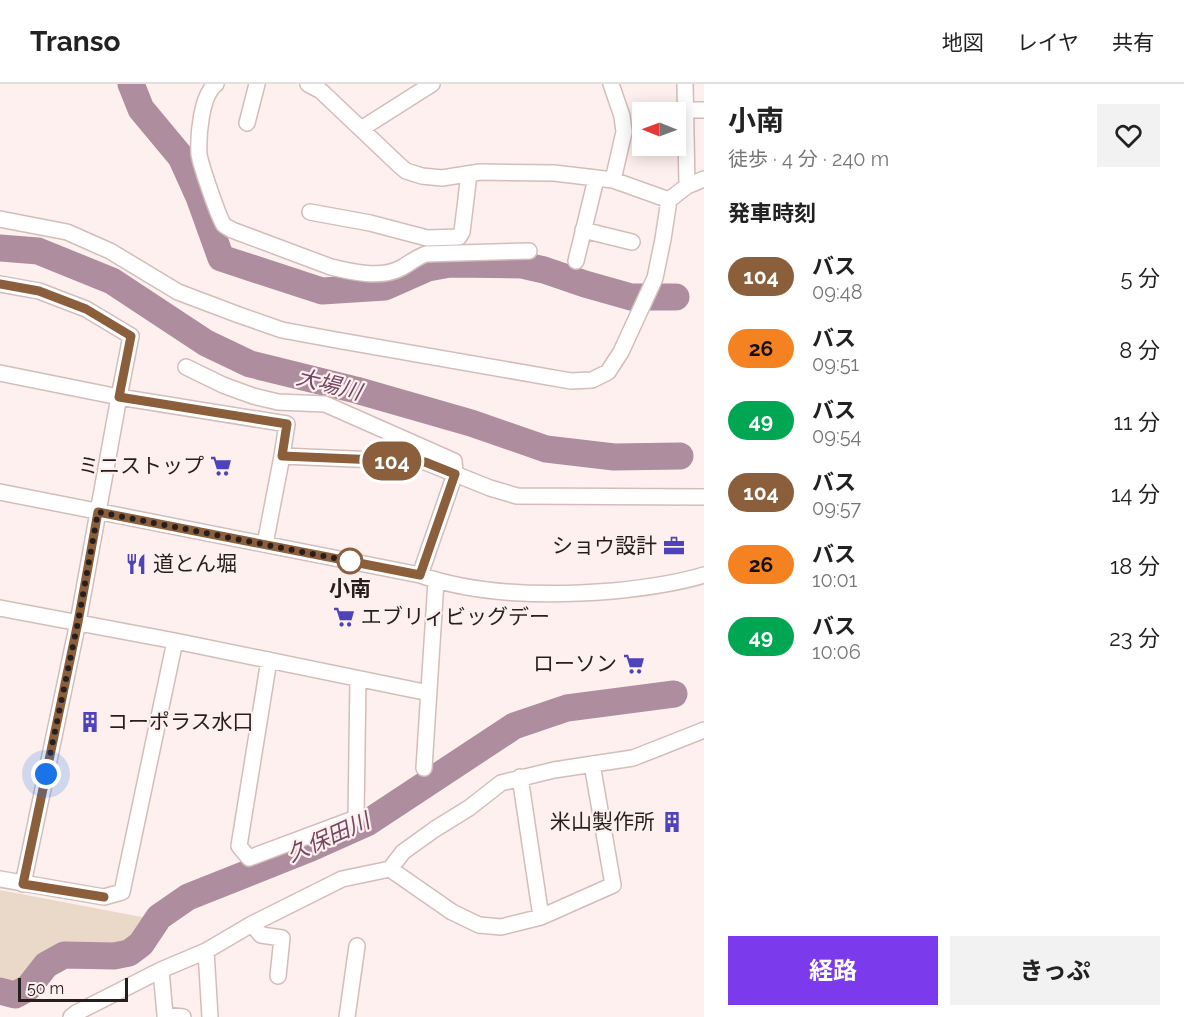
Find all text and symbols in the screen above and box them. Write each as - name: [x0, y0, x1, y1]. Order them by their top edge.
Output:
- text: Transo: [30, 25, 120, 58]
- text: 地図: [942, 30, 984, 55]
- text: レイヤ: [1017, 30, 1079, 55]
- text: 共有: [1112, 30, 1154, 55]
- north arrow: [632, 102, 686, 156]
- map controls: [632, 102, 686, 156]
- text: 小南: [728, 104, 784, 137]
- button: heart: [1097, 104, 1160, 167]
- text: 徒歩 · 4 分 · 240 m: [728, 147, 889, 171]
- text: 発車時刻: [728, 200, 816, 226]
- text: バス: [812, 253, 856, 279]
- text: 104: [743, 264, 779, 289]
- text: 5 分: [1120, 265, 1160, 291]
- text: 09:48: [812, 280, 863, 304]
- text: バス: [812, 325, 856, 351]
- text: 26: [749, 336, 773, 361]
- text: 8 分: [1119, 337, 1160, 363]
- text: 09:51: [812, 352, 859, 376]
- water label: 大場川: [294, 363, 366, 405]
- text: バス: [812, 397, 856, 423]
- text: 49: [749, 408, 773, 433]
- text: 11 分: [1114, 409, 1160, 435]
- text: 09:54: [812, 424, 862, 448]
- line badge: 104: [358, 442, 426, 481]
- text: 104: [374, 449, 410, 474]
- place label: ミニストップ: [78, 453, 204, 478]
- supermarket icon: ミニストップ: [209, 454, 233, 478]
- text: バス: [812, 469, 856, 495]
- text: 104: [743, 480, 779, 505]
- text: 14 分: [1111, 481, 1160, 507]
- text: 09:57: [812, 496, 861, 520]
- place label: ショウ設計: [552, 533, 657, 558]
- office icon: ショウ設計: [662, 534, 686, 558]
- text: バス: [812, 541, 856, 567]
- marker: 小南: [337, 548, 363, 574]
- place label: 道とん堀: [153, 551, 237, 576]
- restaurant icon: 道とん堀: [124, 552, 148, 576]
- text: 26: [749, 552, 773, 577]
- text: 18 分: [1110, 553, 1160, 579]
- text: 10:01: [812, 568, 857, 592]
- place label: 小南: [329, 576, 371, 601]
- place label: エブリィビッグデー: [361, 604, 550, 629]
- supermarket icon: エブリィビッグデー: [332, 605, 356, 629]
- text: バス: [812, 613, 856, 639]
- text: 49: [749, 624, 773, 649]
- text: 23 分: [1109, 625, 1160, 651]
- text: 10:06: [812, 640, 861, 664]
- place label: ローソン: [533, 651, 617, 676]
- supermarket icon: ローソン: [622, 652, 646, 676]
- place label: コーポラス水口: [107, 709, 254, 734]
- building icon: コーポラス水口: [78, 710, 102, 734]
- your location: [31, 759, 61, 789]
- water label: 久保田川: [283, 806, 375, 867]
- place label: 米山製作所: [550, 809, 655, 834]
- building icon: 米山製作所: [660, 810, 684, 834]
- button: 経路: [728, 936, 938, 1005]
- button: きっぷ: [950, 936, 1160, 1005]
- scale bar: [18, 975, 128, 1002]
- text: 50 m: [27, 979, 64, 998]

